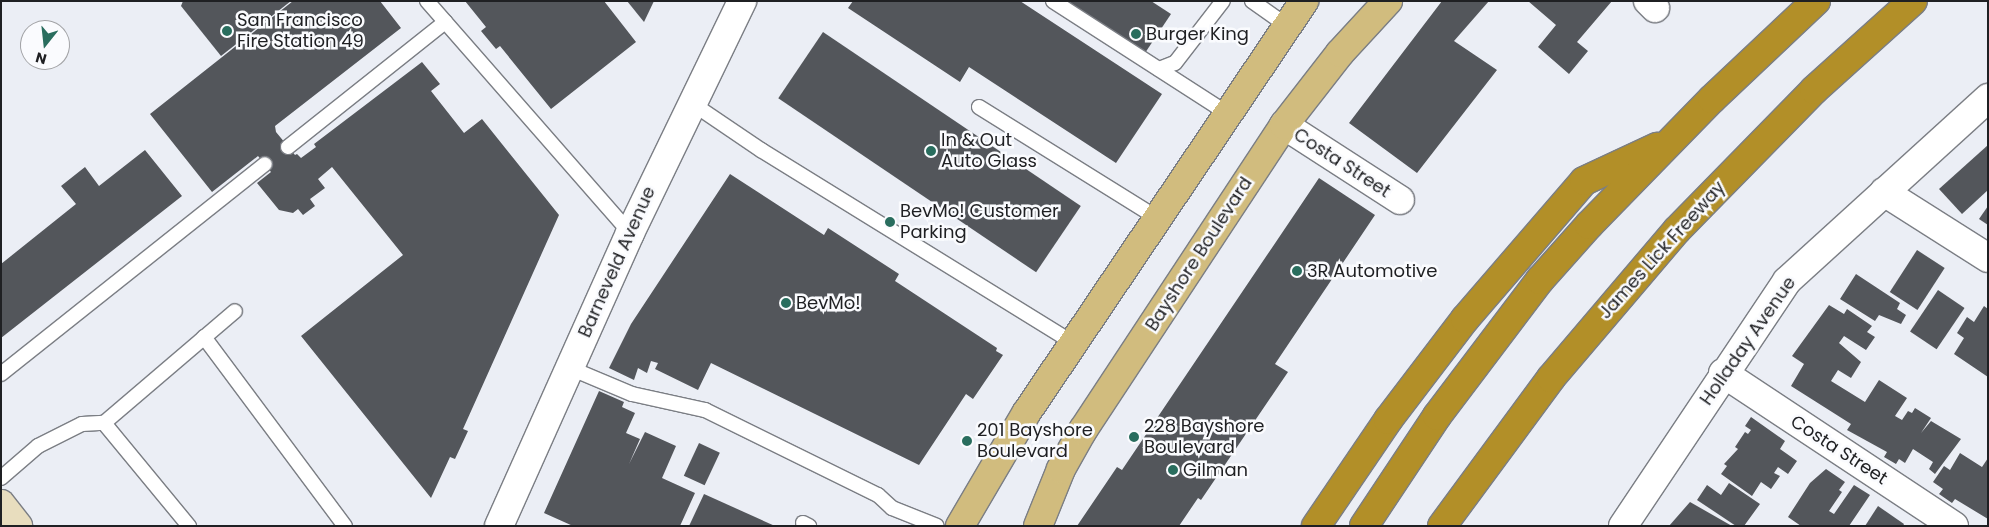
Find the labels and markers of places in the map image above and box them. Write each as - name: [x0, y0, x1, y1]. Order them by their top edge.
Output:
- place label: San Francisco Fire Station 49: [237, 10, 364, 52]
- place label: Burger King: [1146, 23, 1249, 45]
- marker: San Francisco Fire Station 49: [221, 25, 233, 37]
- marker: Burger King: [1130, 28, 1142, 40]
- place label: In & Out Auto Glass: [941, 130, 1037, 172]
- marker: In & Out Auto Glass: [925, 145, 937, 157]
- place label: BevMo! Customer Parking: [900, 201, 1059, 243]
- marker: BevMo! Customer Parking: [884, 216, 896, 228]
- place label: 3R Automotive: [1307, 260, 1437, 282]
- marker: 3R Automotive: [1291, 265, 1303, 277]
- place label: BevMo!: [796, 292, 861, 314]
- marker: BevMo!: [780, 297, 792, 309]
- place label: 228 Bayshore Boulevard: [1144, 416, 1265, 458]
- place label: 201 Bayshore Boulevard: [977, 420, 1093, 462]
- marker: 228 Bayshore Boulevard: [1128, 431, 1140, 443]
- marker: 201 Bayshore Boulevard: [961, 435, 973, 447]
- place label: Gilman: [1183, 459, 1248, 481]
- marker: Gilman: [1167, 464, 1179, 476]

